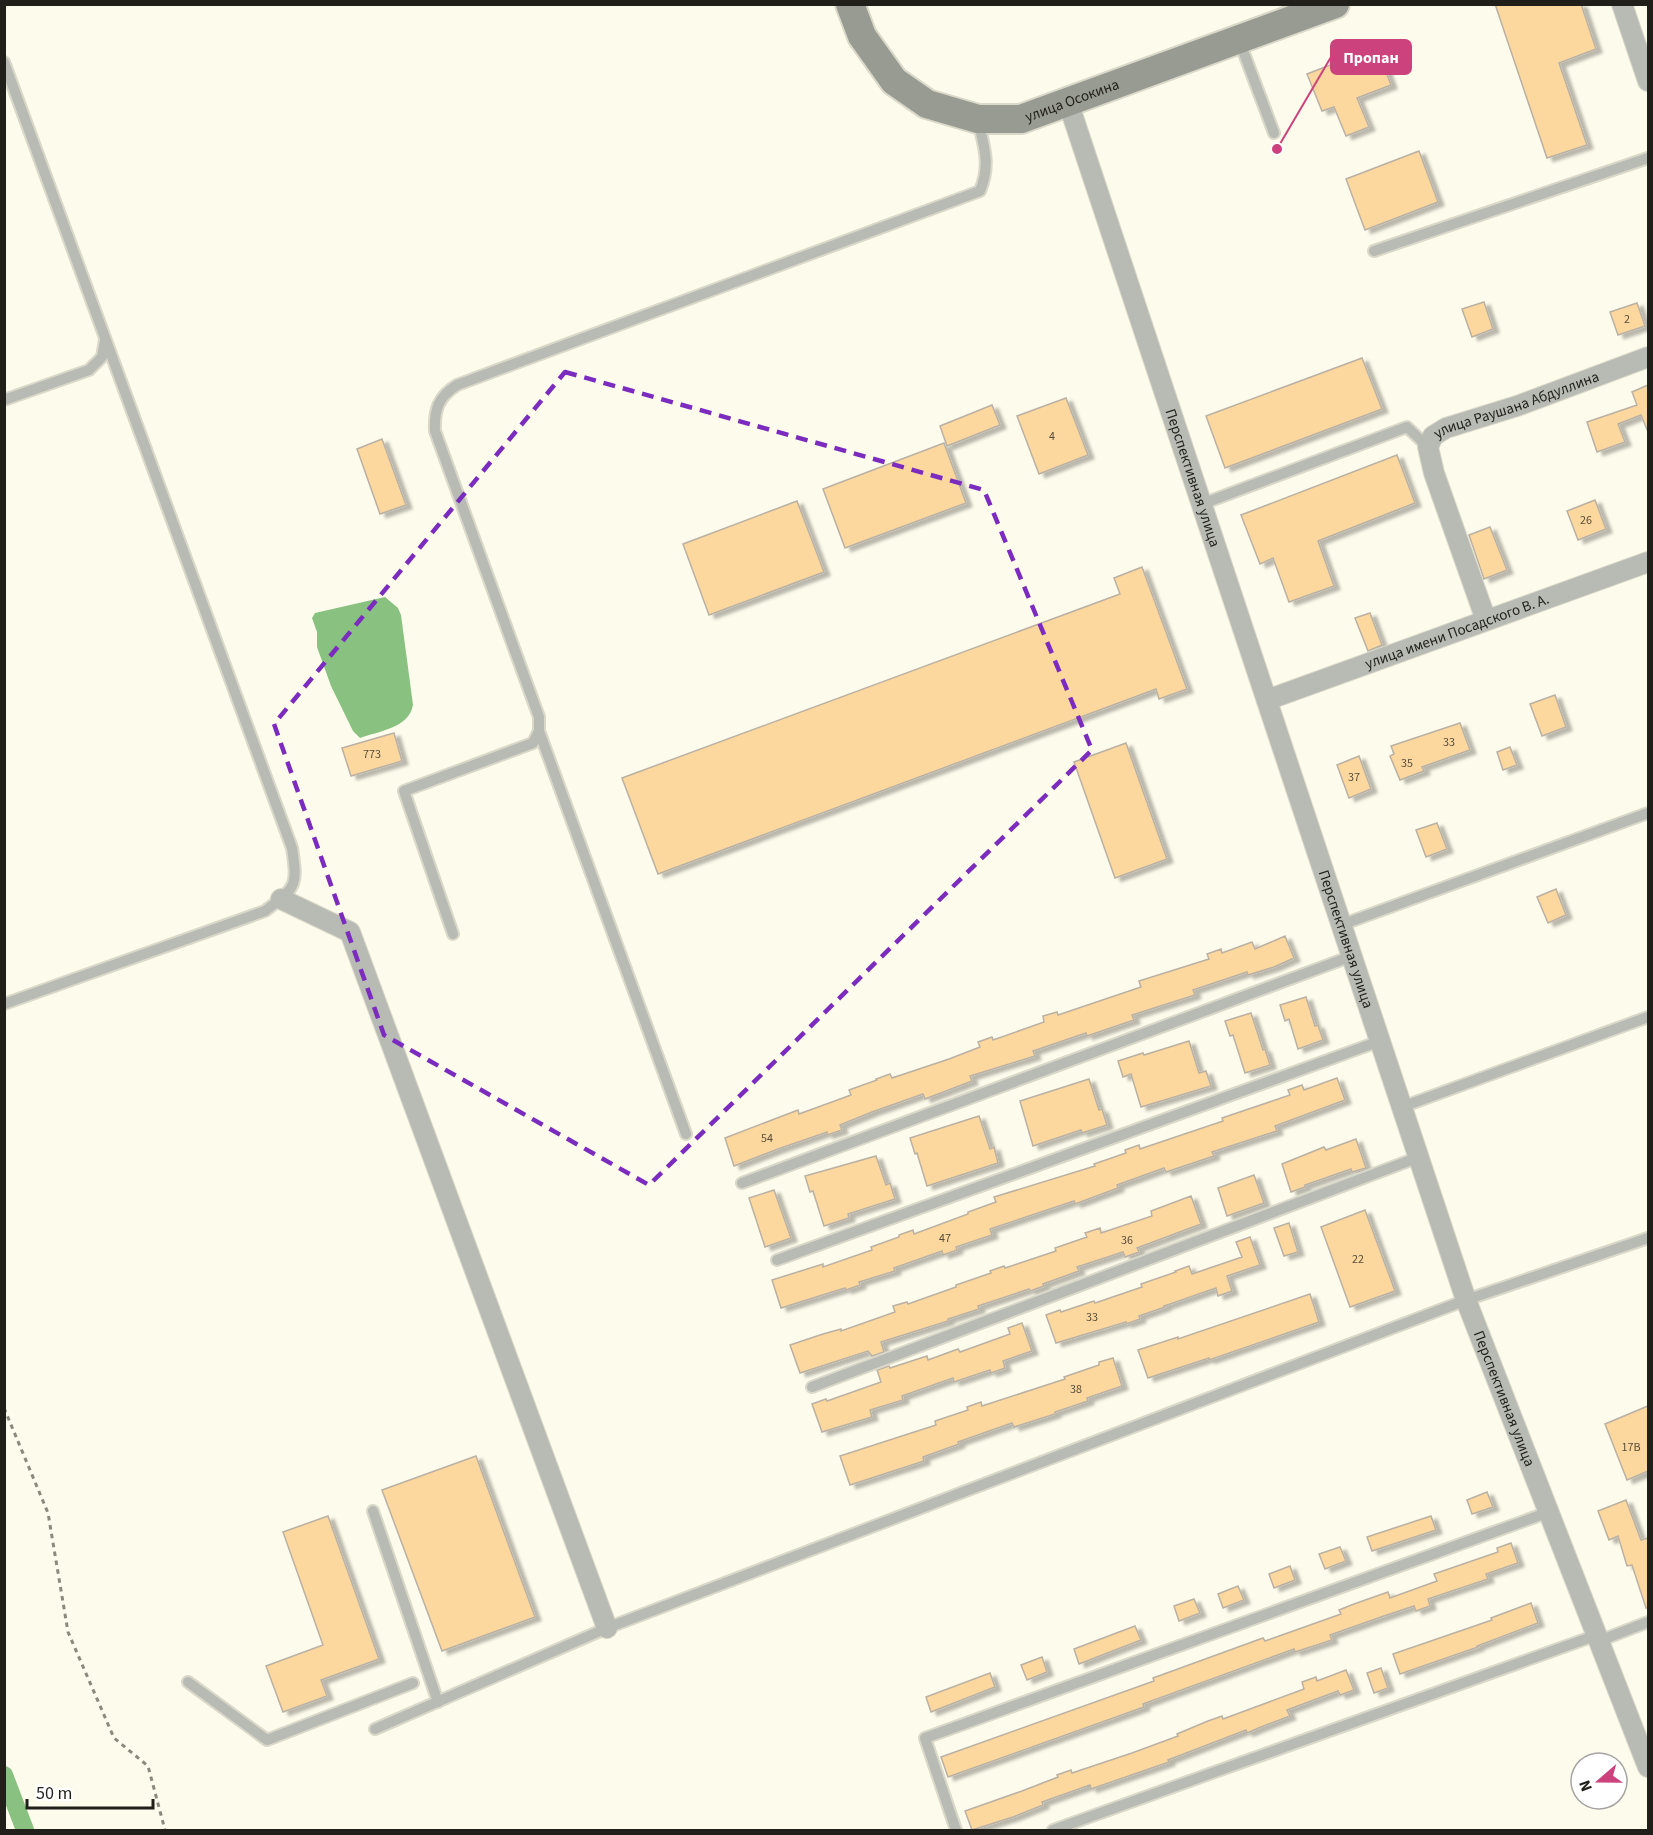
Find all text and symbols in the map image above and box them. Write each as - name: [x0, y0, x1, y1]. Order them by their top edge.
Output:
- callout: Пропан: [1331, 40, 1411, 74]
- text: Пропан: [1343, 47, 1399, 69]
- street label: улица Осокина: [1022, 74, 1122, 128]
- house number: 2: [1624, 311, 1630, 328]
- street label: улица Раушана Абдуллина: [1430, 366, 1602, 444]
- street label: Перспективная улица: [1160, 406, 1225, 550]
- house number: 4: [1049, 428, 1055, 445]
- house number: 26: [1580, 512, 1592, 529]
- street label: улица имени Посадского В. А.: [1362, 589, 1552, 675]
- house number: 33: [1443, 734, 1455, 751]
- house number: 773: [363, 746, 381, 763]
- house number: 35: [1401, 755, 1413, 772]
- house number: 37: [1348, 769, 1360, 786]
- street label: Перспективная улица: [1313, 867, 1378, 1011]
- house number: 54: [761, 1130, 773, 1147]
- house number: 47: [939, 1230, 951, 1247]
- house number: 36: [1121, 1232, 1133, 1249]
- house number: 22: [1352, 1251, 1364, 1268]
- house number: 33: [1086, 1309, 1098, 1326]
- street label: Перспективная улица: [1468, 1328, 1540, 1470]
- house number: 38: [1070, 1381, 1082, 1398]
- house number: 17В: [1622, 1439, 1640, 1456]
- north arrow: [1569, 1751, 1629, 1811]
- scale bar: [27, 1772, 153, 1810]
- text: N: [1574, 1777, 1598, 1795]
- text: 50 m: [36, 1781, 72, 1806]

